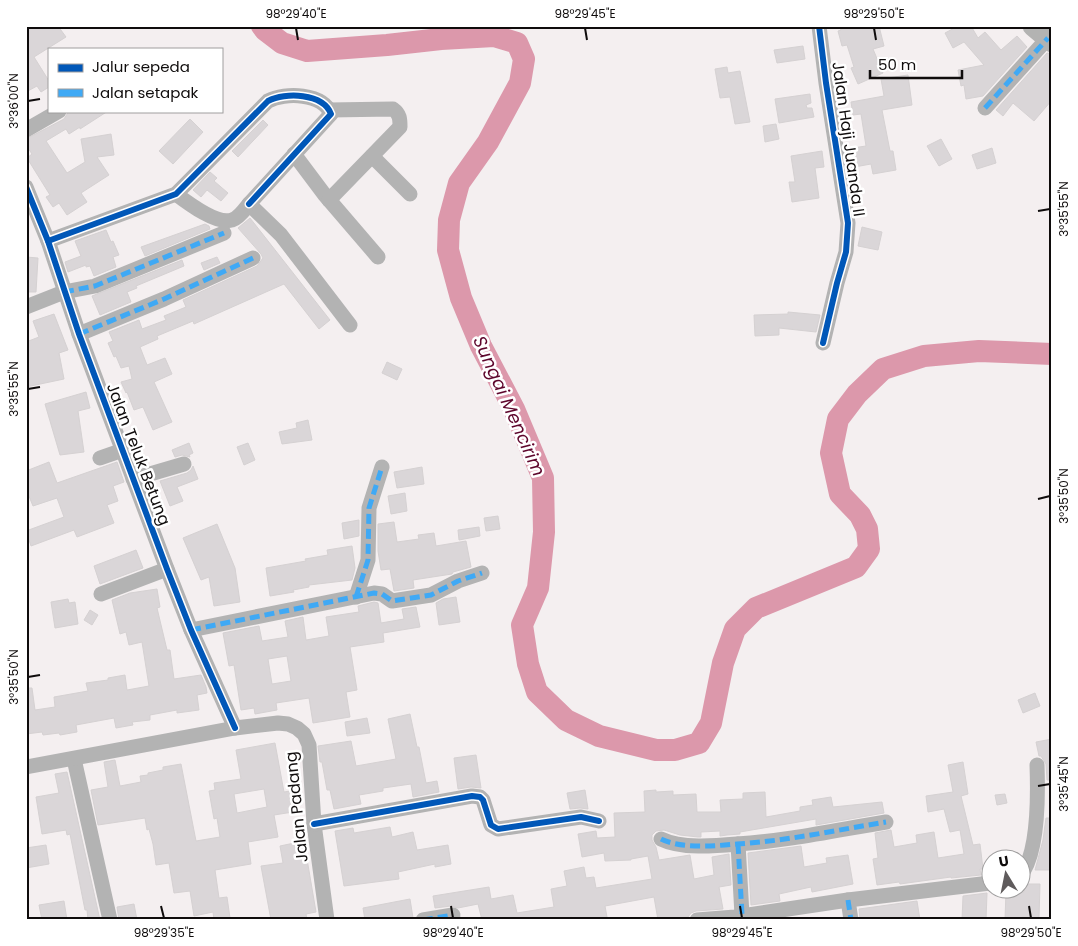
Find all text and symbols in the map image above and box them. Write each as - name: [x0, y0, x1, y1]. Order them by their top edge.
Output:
- text: 98°29'40"E: [265, 5, 327, 22]
- text: 98°29'45"E: [554, 5, 616, 22]
- text: 98°29'50"E: [843, 5, 905, 22]
- legend: [48, 48, 222, 112]
- scale bar: [870, 48, 963, 80]
- text: 50 m: [878, 54, 916, 75]
- text: Jalur sepeda: [92, 56, 190, 77]
- street label: Jalan Haji Juanda II: [826, 60, 871, 218]
- text: 3°36'00"N: [5, 73, 22, 129]
- text: Jalan setapak: [92, 82, 199, 103]
- text: 3°35'55"N: [1055, 181, 1072, 237]
- water label: Sungai Mencirim: [467, 332, 552, 480]
- text: 3°35'55"N: [5, 361, 22, 417]
- street label: Jalan Teluk Betung: [101, 380, 176, 529]
- text: 3°35'50"N: [1055, 468, 1072, 524]
- text: 3°35'50"N: [5, 649, 22, 705]
- street label: Jalan Padang: [279, 750, 314, 864]
- text: 3°35'45"N: [1055, 756, 1072, 812]
- north arrow: [980, 848, 1030, 898]
- text: U: [997, 850, 1010, 872]
- text: 98°29'35"E: [134, 924, 194, 941]
- text: 98°29'40"E: [422, 924, 484, 941]
- text: 98°29'45"E: [711, 924, 773, 941]
- text: 98°29'50"E: [1000, 924, 1062, 941]

